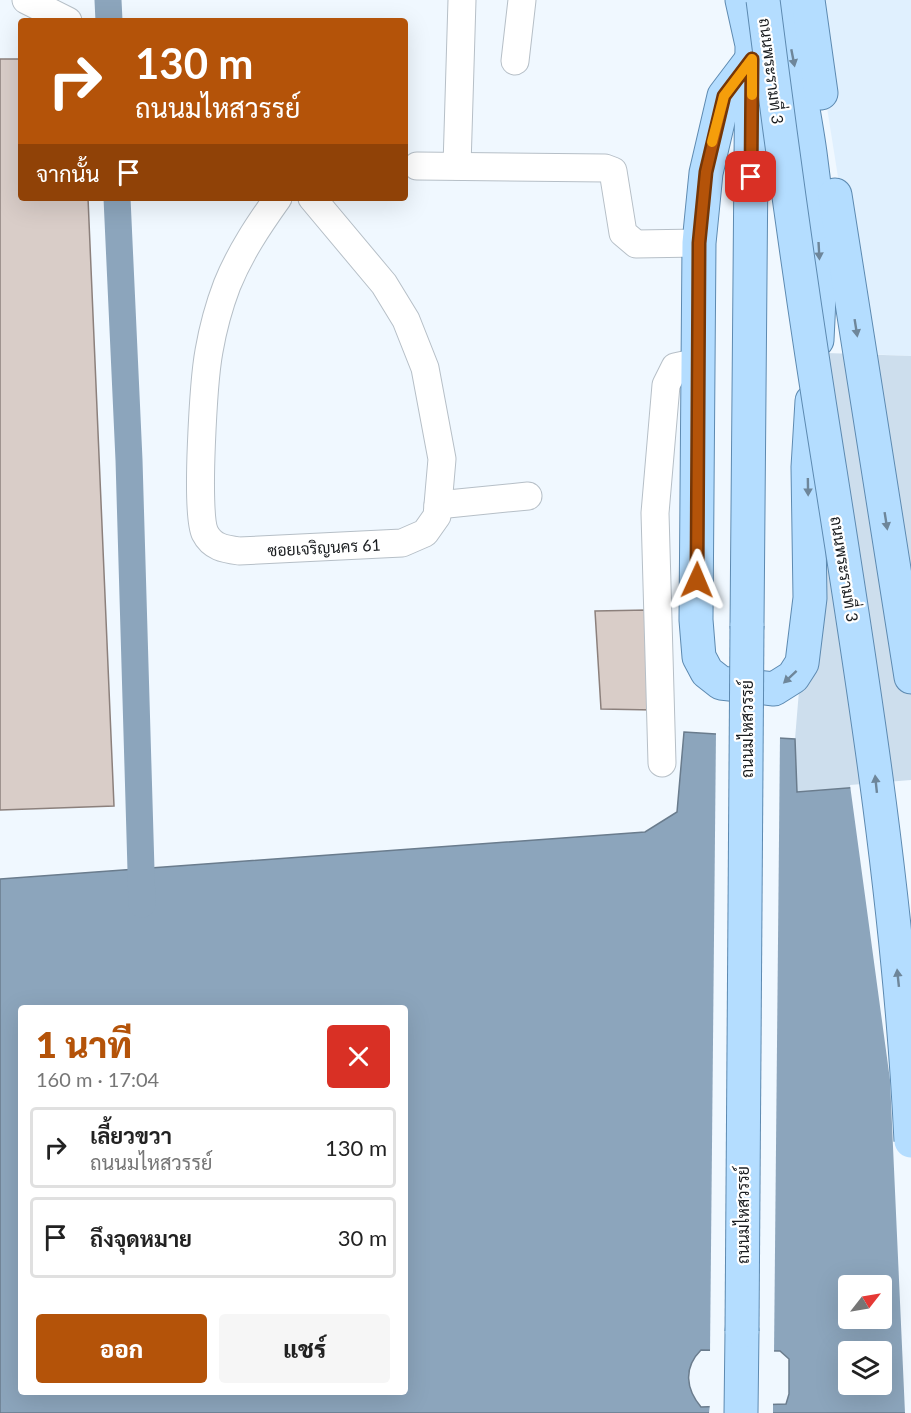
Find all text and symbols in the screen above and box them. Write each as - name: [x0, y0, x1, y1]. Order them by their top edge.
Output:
- street label: ถนนพระรามที่ 3: [756, 16, 792, 125]
- text: 130 m: [135, 38, 253, 88]
- icon: right: [36, 42, 114, 120]
- one-way arrow: [789, 48, 798, 67]
- text: ถนนมไหสวรรย์: [135, 91, 300, 124]
- pin: [725, 151, 776, 202]
- icon: arrive: [112, 156, 145, 189]
- text: จากนั้น: [36, 160, 100, 187]
- icon: arrive: [734, 160, 767, 193]
- one-way arrow: [814, 241, 823, 260]
- one-way arrow: [851, 319, 860, 338]
- one-way arrow: [803, 478, 813, 497]
- one-way arrow: [882, 511, 891, 530]
- street label: ถนนพระรามที่ 3: [827, 514, 867, 623]
- street label: ซอยเจริญนคร 61: [267, 535, 381, 560]
- position arrow: [665, 548, 729, 612]
- one-way arrow: [782, 670, 797, 684]
- street label: ถนนมไหสวรรย์: [735, 680, 756, 778]
- one-way arrow: [871, 775, 881, 794]
- one-way arrow: [893, 968, 903, 987]
- text: 1 นาที: [36, 1022, 132, 1066]
- button: close: [327, 1025, 390, 1088]
- text: 160 m · 17:04: [36, 1067, 159, 1091]
- text: เลี้ยวขวา: [90, 1122, 172, 1149]
- icon: right: [39, 1131, 72, 1164]
- text: 130 m: [325, 1134, 387, 1161]
- text: ถนนมไหสวรรย์: [90, 1150, 213, 1174]
- street label: ถนนมไหสวรรย์: [731, 1166, 752, 1264]
- icon: arrive: [39, 1221, 72, 1254]
- text: 30 m: [338, 1224, 387, 1251]
- text: ถึงจุดหมาย: [90, 1225, 192, 1252]
- north arrow: [838, 1275, 892, 1329]
- map controls: [838, 1275, 892, 1395]
- button: ออก: [36, 1314, 207, 1383]
- button: แชร์: [219, 1314, 390, 1383]
- button: layers: [838, 1341, 892, 1395]

